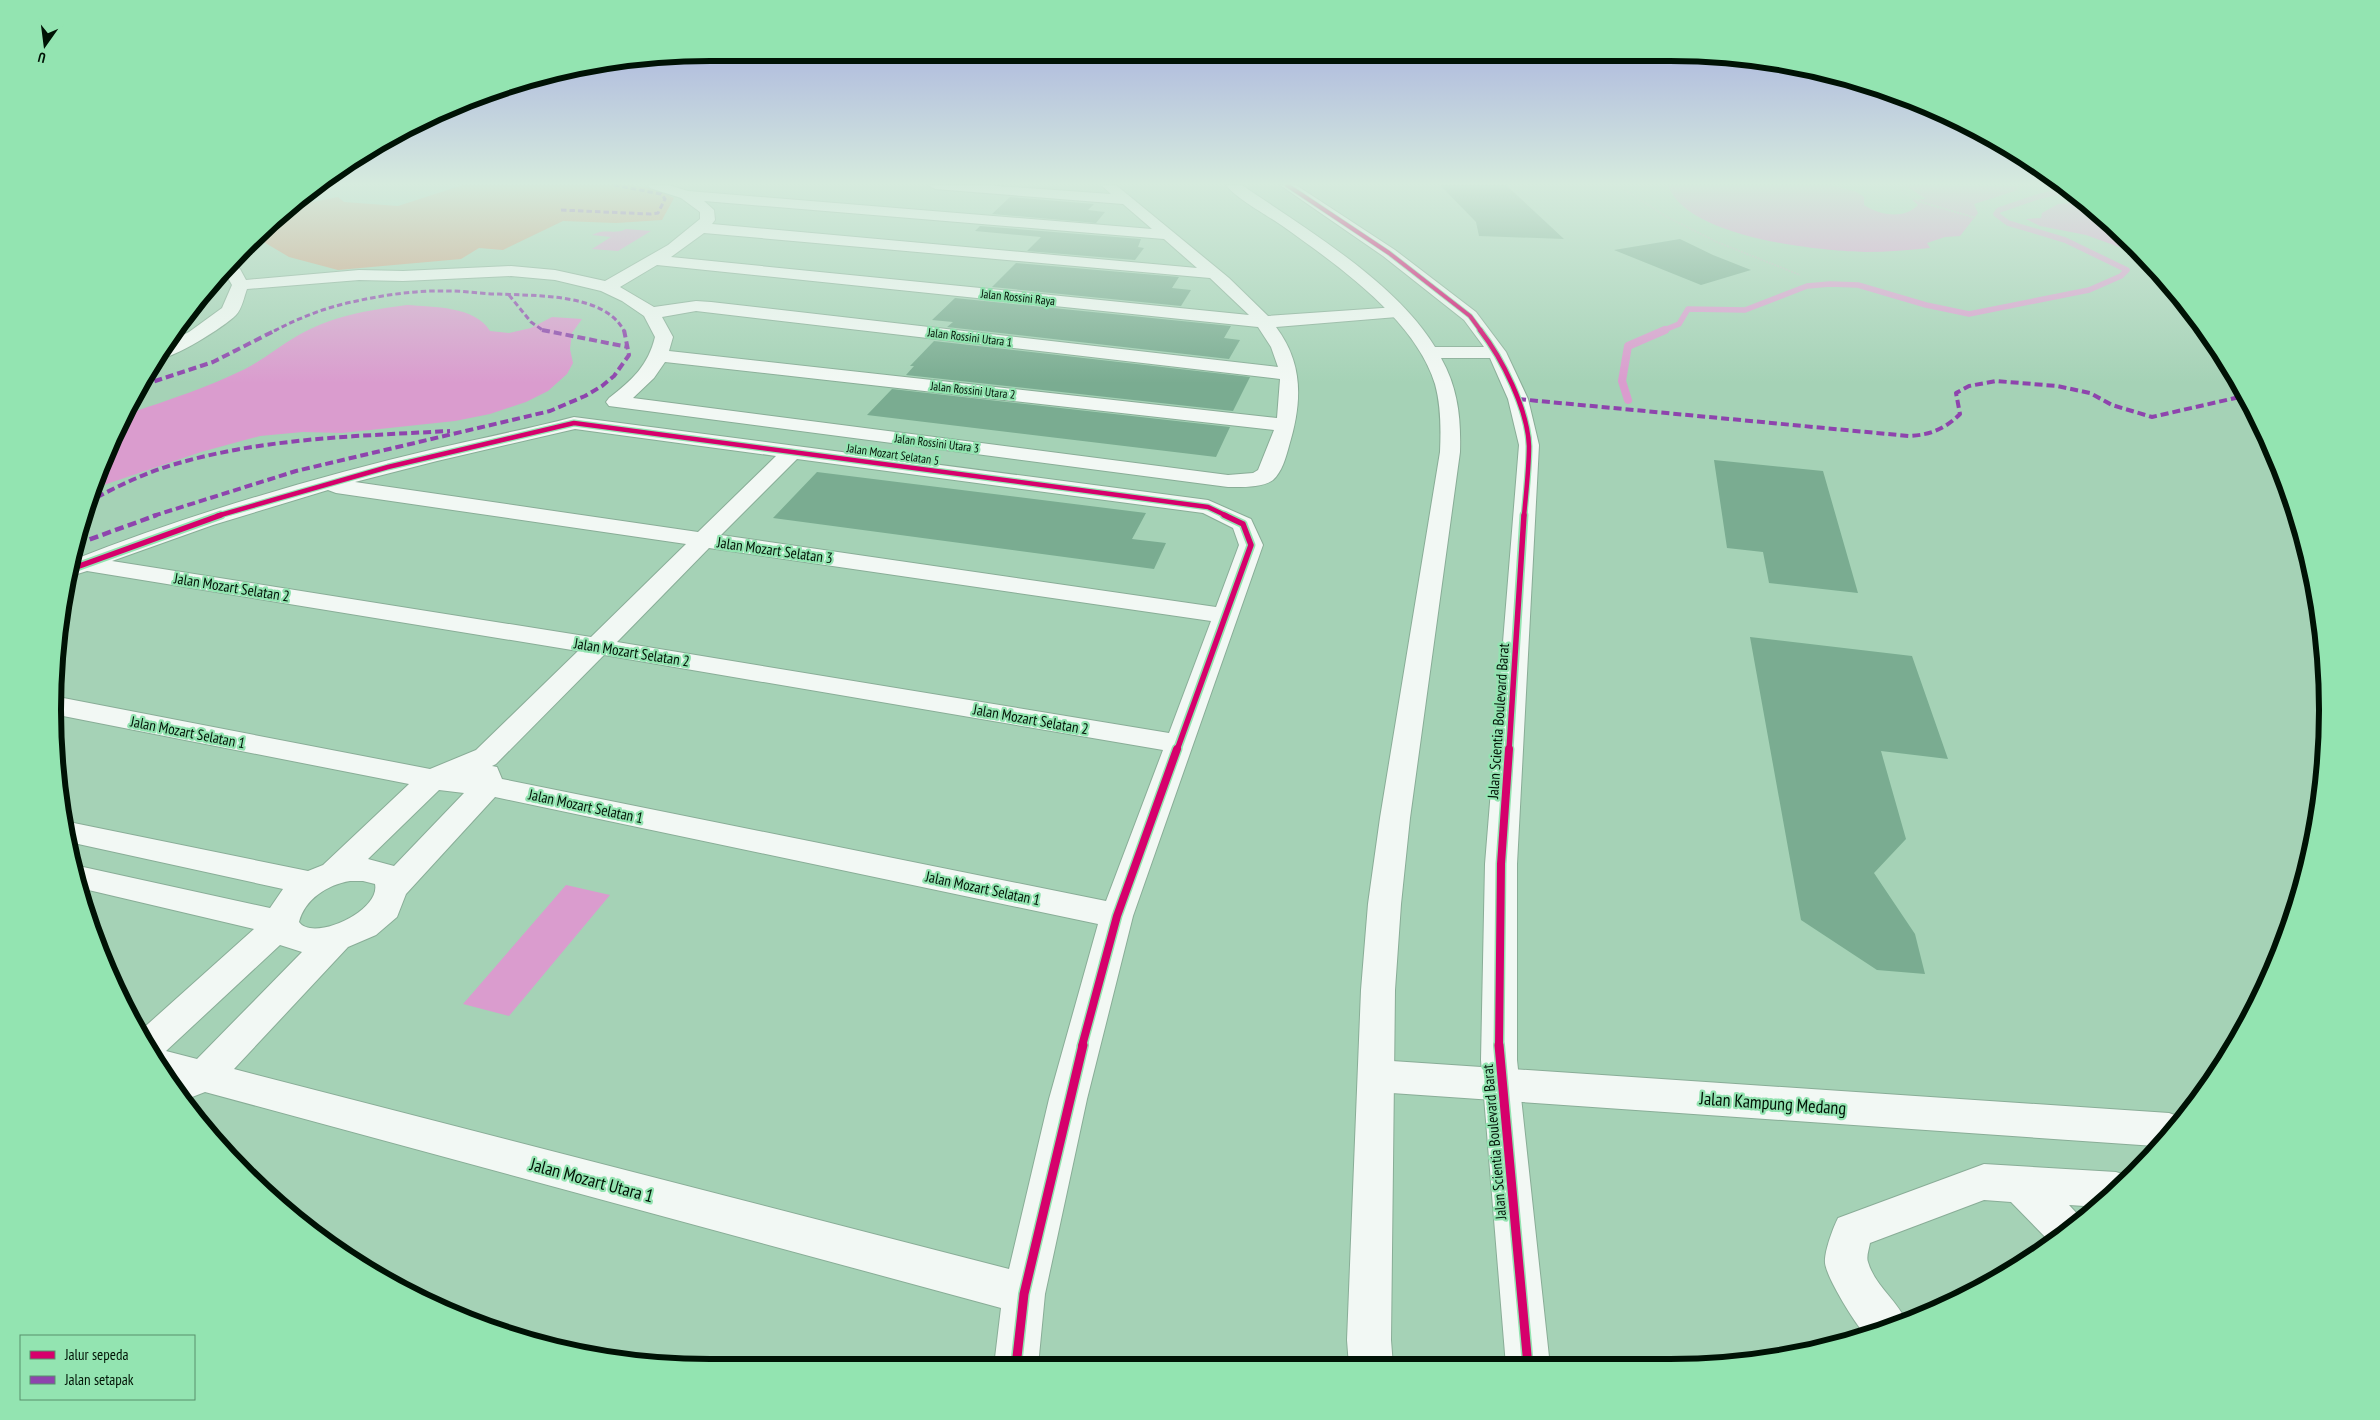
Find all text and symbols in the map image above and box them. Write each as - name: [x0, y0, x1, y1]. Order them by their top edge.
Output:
- north arrow: [20, 20, 70, 70]
- text: U: [36, 48, 48, 67]
- street label: Jalan Rossini Raya: [979, 286, 1056, 308]
- street label: Jalan Rossini Utara 1: [926, 324, 1013, 350]
- street label: Jalan Rossini Utara 2: [929, 378, 1016, 402]
- street label: Jalan Rossini Utara 3: [893, 430, 980, 456]
- street label: Jalan Mozart Selatan 5: [845, 440, 940, 468]
- street label: Jalan Mozart Selatan 3: [715, 532, 834, 568]
- street label: Jalan Mozart Selatan 2: [172, 568, 291, 606]
- street label: Jalan Mozart Selatan 2: [572, 633, 691, 671]
- street label: Jalan Scientia Boulevard Barat: [1483, 643, 1513, 800]
- street label: Jalan Mozart Selatan 2: [971, 699, 1090, 738]
- street label: Jalan Mozart Selatan 1: [128, 711, 247, 752]
- street label: Jalan Mozart Selatan 1: [526, 784, 645, 827]
- street label: Jalan Mozart Selatan 1: [923, 866, 1042, 909]
- street label: Jalan Scientia Boulevard Barat: [1478, 1064, 1510, 1221]
- street label: Jalan Kampung Medang: [1698, 1086, 1847, 1120]
- street label: Jalan Mozart Utara 1: [527, 1152, 656, 1208]
- legend: [20, 1335, 195, 1400]
- text: Jalur sepeda: [64, 1345, 128, 1364]
- text: Jalan setapak: [64, 1370, 134, 1389]

